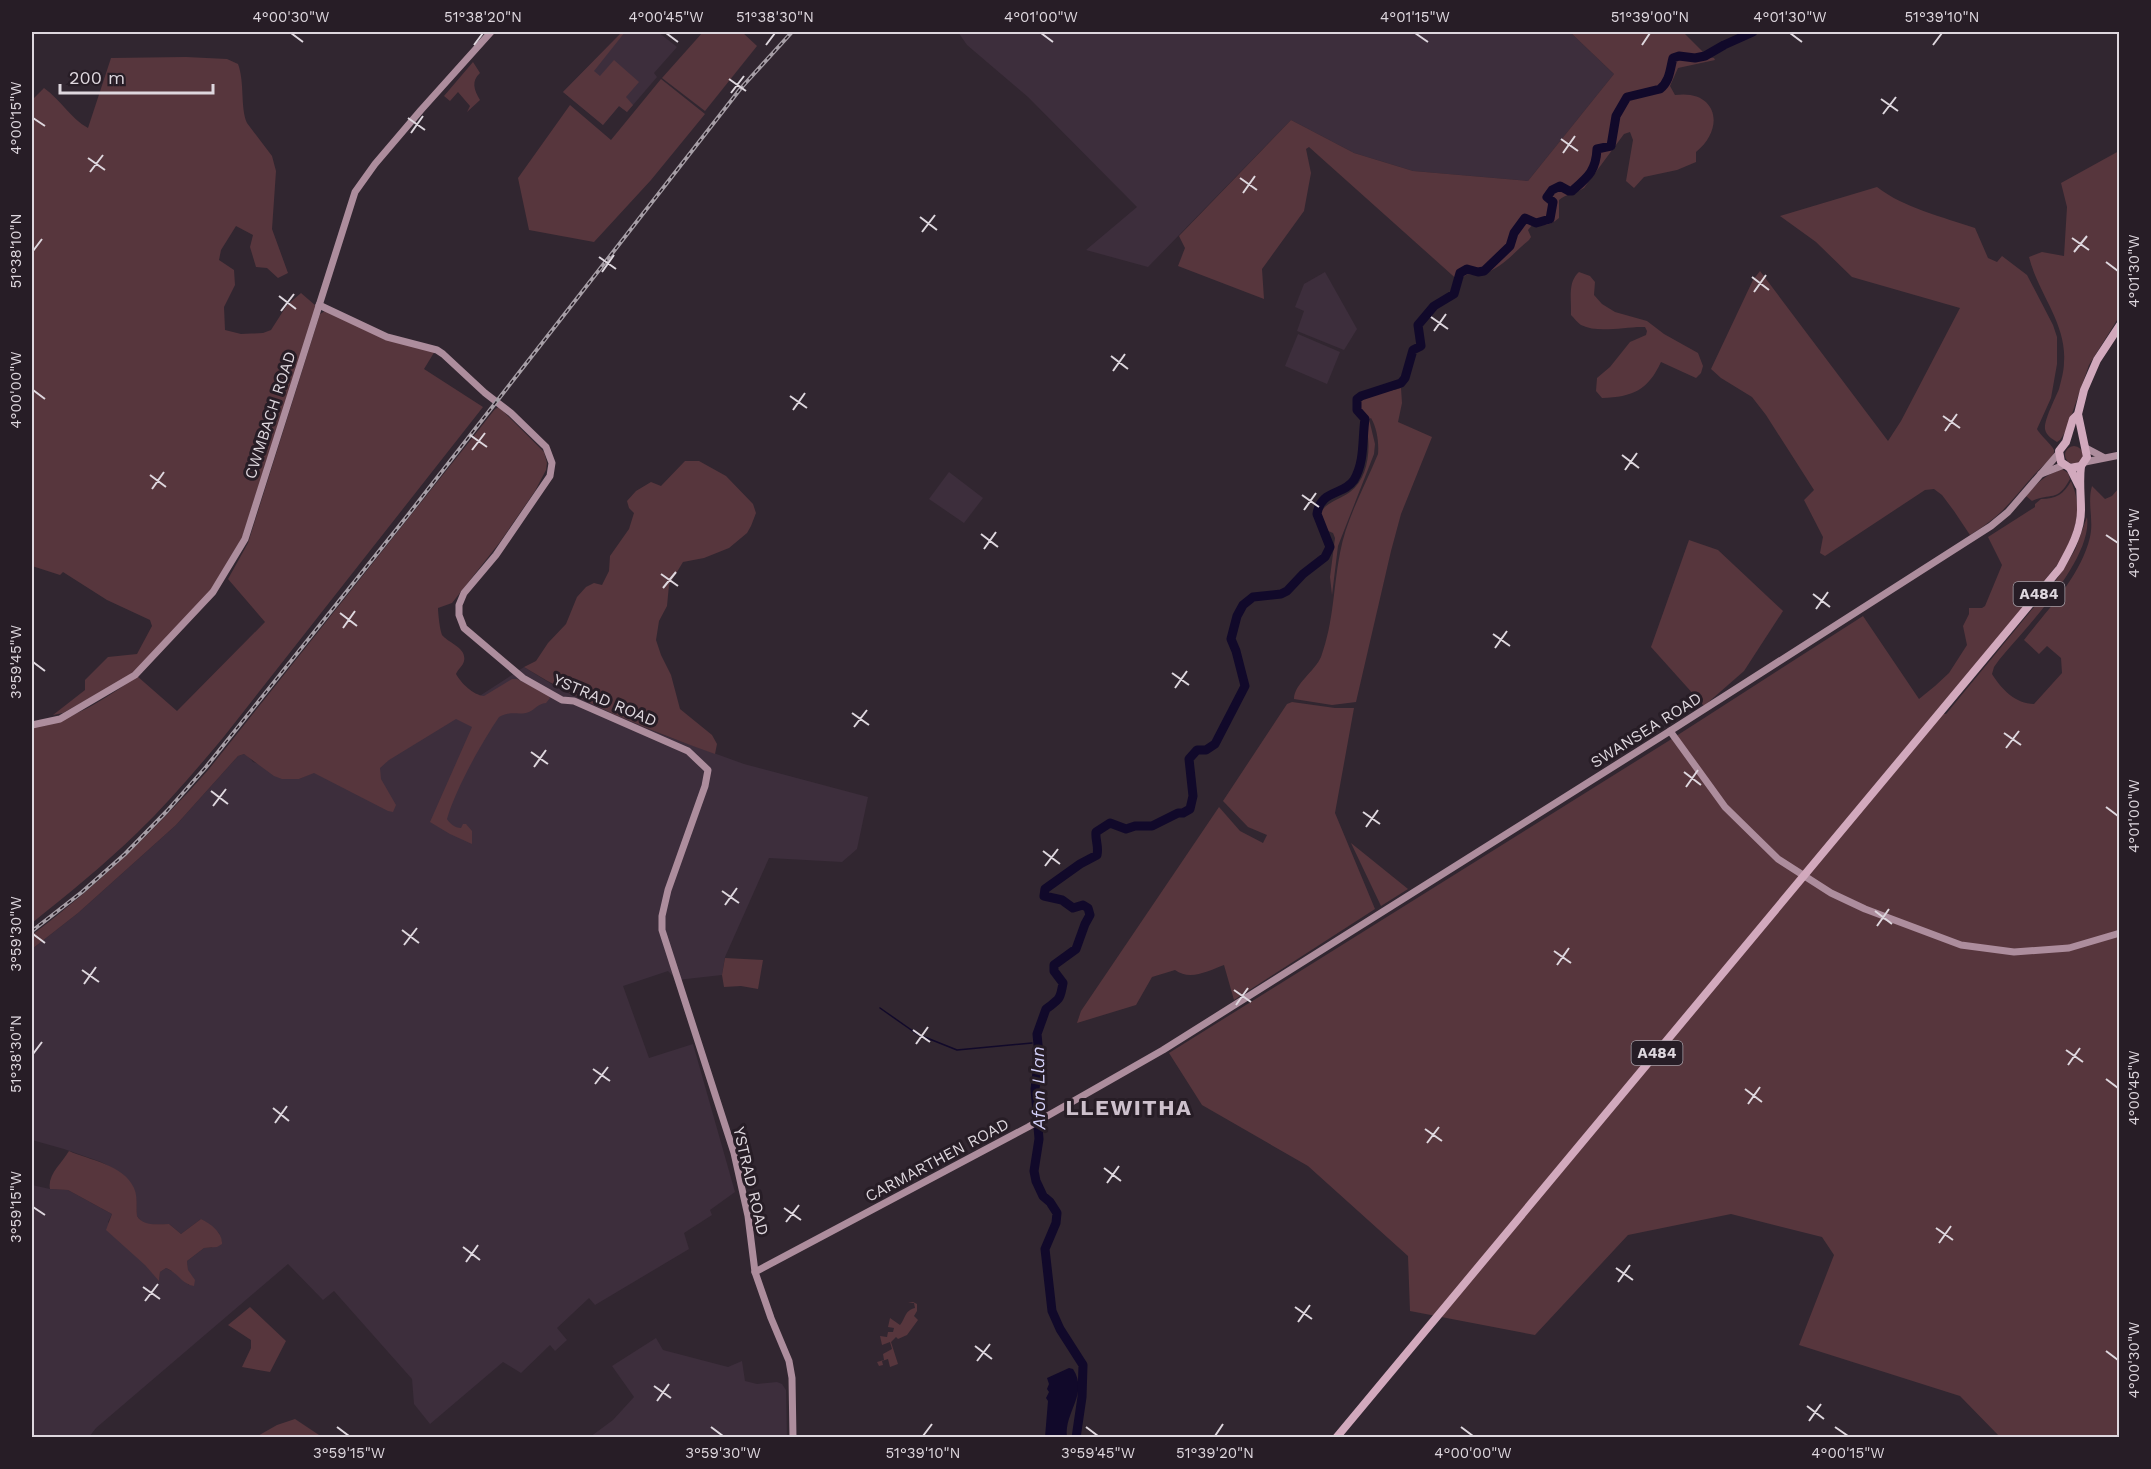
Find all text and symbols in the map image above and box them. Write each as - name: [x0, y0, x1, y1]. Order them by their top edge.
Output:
- text: 4°00'30"W: [253, 8, 329, 26]
- text: 51°38'20"N: [444, 8, 522, 26]
- text: 4°00'45"W: [628, 8, 704, 26]
- text: 51°38'30"N: [736, 8, 814, 26]
- text: 4°01'00"W: [1004, 8, 1078, 26]
- text: 4°01'15"W: [1380, 8, 1450, 26]
- text: 51°39'00"N: [1611, 8, 1689, 26]
- text: 4°01'30"W: [1753, 8, 1827, 26]
- text: 51°39'10"N: [1904, 8, 1980, 26]
- scale bar: [60, 57, 213, 95]
- text: 200 m: [69, 67, 125, 88]
- text: 4°00'15"W: [7, 81, 25, 155]
- text: 51°38'10"N: [7, 213, 25, 289]
- text: 4°01'30"W: [2125, 234, 2143, 308]
- street label: CWMBACH ROAD: [240, 349, 300, 481]
- text: 4°00'00"W: [7, 351, 25, 429]
- text: 4°01'15"W: [2125, 508, 2143, 578]
- road number: A484: [2014, 582, 2064, 606]
- text: 3°59'45"W: [7, 625, 25, 699]
- street label: YSTRAD ROAD: [550, 670, 660, 730]
- street label: SWANSEA ROAD: [1587, 688, 1705, 772]
- text: 4°01'00"W: [2125, 779, 2143, 853]
- text: 3°59'30"W: [7, 896, 25, 972]
- text: 51°38'30"N: [7, 1015, 25, 1093]
- road number: A484: [1632, 1041, 1682, 1065]
- water label: Afon Llan: [1027, 1046, 1049, 1131]
- text: 4°00'45"W: [2125, 1050, 2143, 1126]
- district label: LLEWITHA: [1066, 1095, 1192, 1120]
- street label: CARMARTHEN ROAD: [862, 1114, 1012, 1206]
- street label: YSTRAD ROAD: [729, 1125, 773, 1237]
- text: 3°59'15"W: [7, 1171, 25, 1243]
- text: 4°00'30"W: [2125, 1322, 2143, 1398]
- text: 3°59'15"W: [313, 1444, 385, 1462]
- text: 3°59'30"W: [685, 1444, 761, 1462]
- text: 51°39'10"N: [885, 1444, 961, 1462]
- text: 3°59'45"W: [1061, 1444, 1135, 1462]
- text: 51°39'20"N: [1176, 1444, 1254, 1462]
- text: 4°00'00"W: [1434, 1444, 1512, 1462]
- text: 4°00'15"W: [1811, 1444, 1885, 1462]

